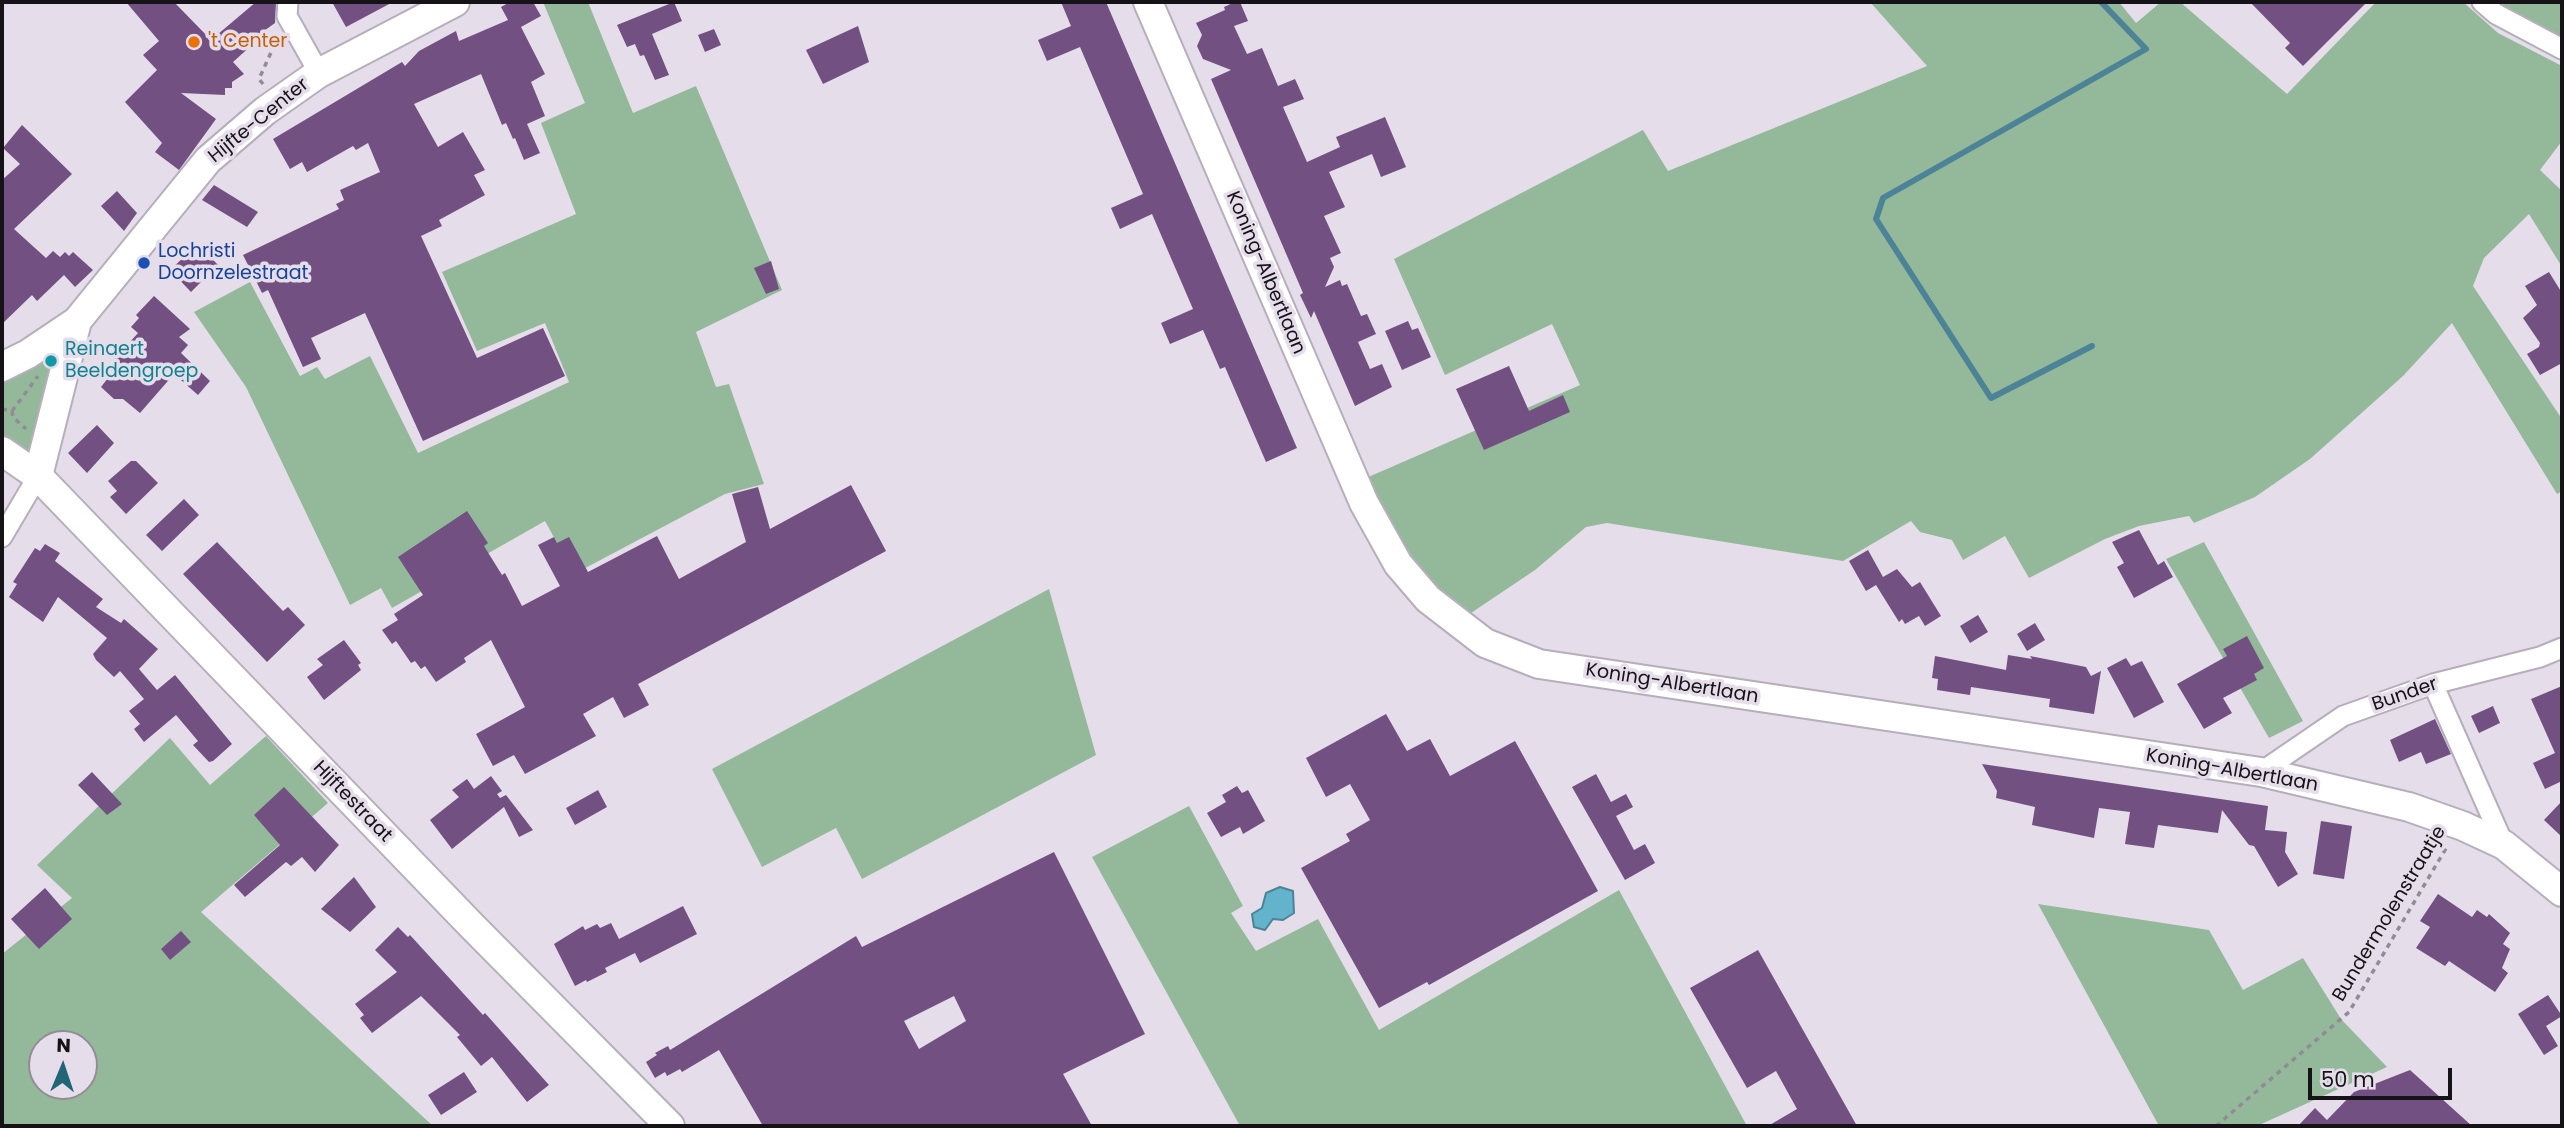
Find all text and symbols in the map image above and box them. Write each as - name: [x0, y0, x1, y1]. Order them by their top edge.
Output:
- place label: 't Center: [208, 31, 287, 53]
- marker: 't Center: [186, 34, 202, 50]
- street label: Hijfte-Center: [204, 74, 314, 168]
- street label: Koning-Albertlaan: [1220, 188, 1310, 358]
- place label: Lochristi Doornzelestraat: [158, 241, 308, 285]
- marker: Lochristi Doornzelestraat: [136, 255, 152, 271]
- place label: Reinaert Beeldengroep: [65, 339, 198, 383]
- marker: Reinaert Beeldengroep: [43, 353, 59, 369]
- street label: Koning-Albertlaan: [1584, 659, 1760, 709]
- street label: Bunder: [2369, 673, 2441, 717]
- street label: Koning-Albertlaan: [2144, 745, 2320, 797]
- street label: Hijftestraat: [308, 757, 396, 847]
- street label: Bundermolenstraatje: [2328, 822, 2452, 1006]
- north arrow: [28, 1030, 98, 1100]
- text: N: [56, 1032, 71, 1059]
- scale bar: [2312, 1054, 2456, 1098]
- text: 50 m: [2321, 1065, 2375, 1094]

